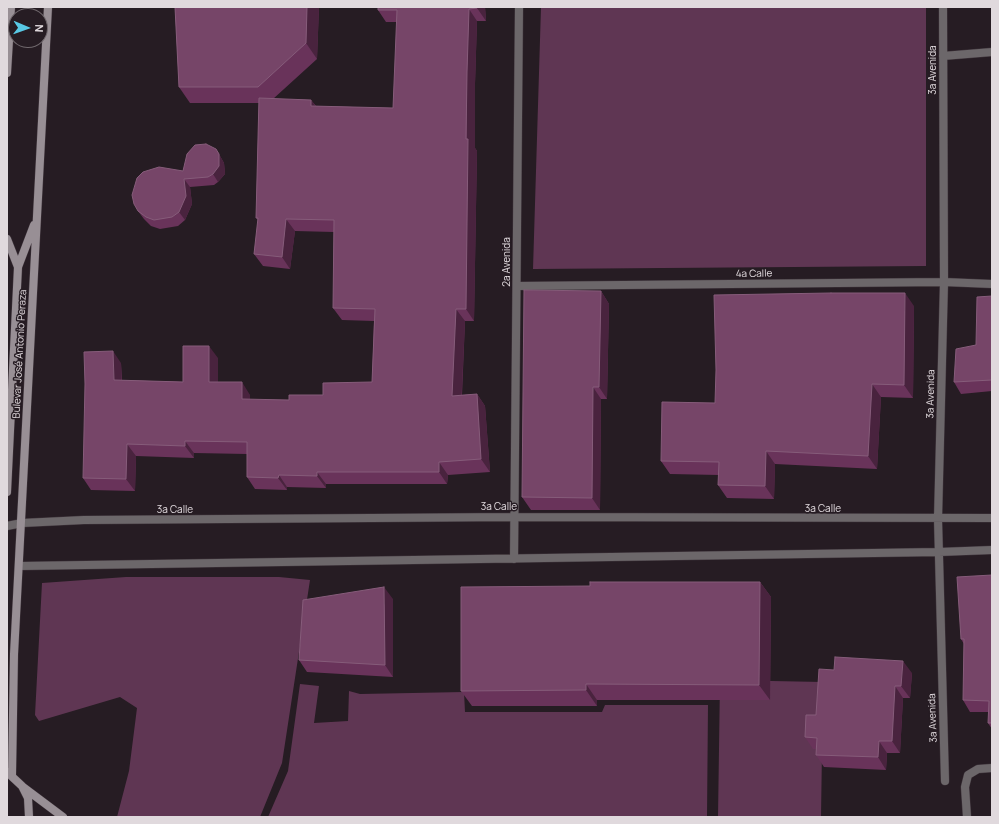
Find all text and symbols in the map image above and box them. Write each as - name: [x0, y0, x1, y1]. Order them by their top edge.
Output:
- north arrow: [8, 8, 48, 48]
- text: N: [32, 24, 47, 33]
- street label: 3a Avenida: [927, 45, 939, 95]
- street label: 2a Avenida: [501, 237, 513, 287]
- street label: 4a Calle: [736, 268, 772, 280]
- street label: Bulevar José Antonio Peraza: [11, 289, 29, 419]
- street label: 3a Avenida: [925, 369, 937, 419]
- street label: 3a Calle: [481, 501, 517, 513]
- street label: 3a Calle: [805, 503, 841, 515]
- street label: 3a Calle: [157, 504, 193, 516]
- street label: 3a Avenida: [926, 693, 940, 743]

